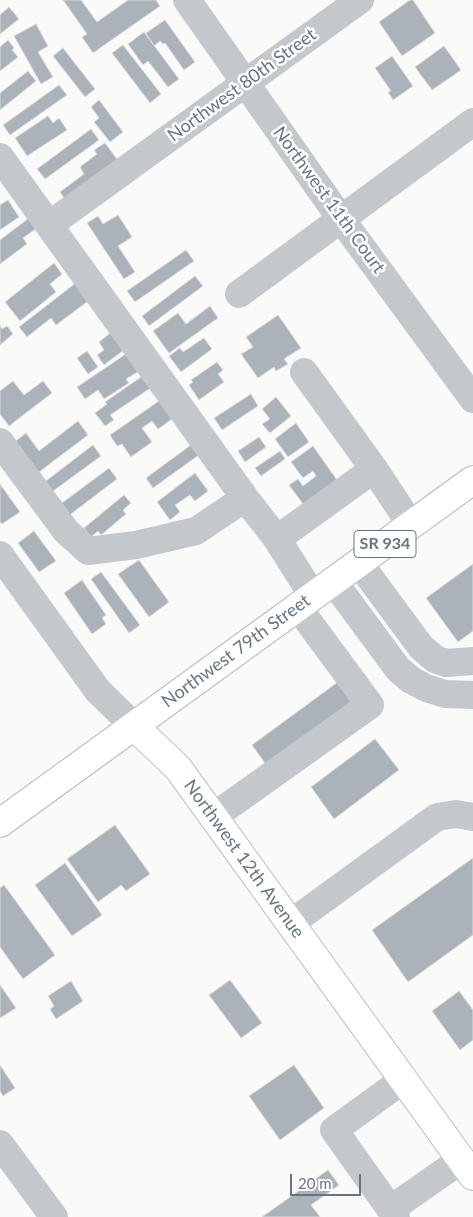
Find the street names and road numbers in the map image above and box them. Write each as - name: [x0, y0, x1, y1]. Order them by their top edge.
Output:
- street label: Northwest 80th Street: [163, 24, 321, 146]
- street label: Northwest 11th Court: [269, 122, 389, 278]
- road number: SR 934: [354, 530, 416, 558]
- street label: Northwest 79th Street: [157, 590, 315, 712]
- street label: Northwest 12th Avenue: [179, 776, 309, 942]

